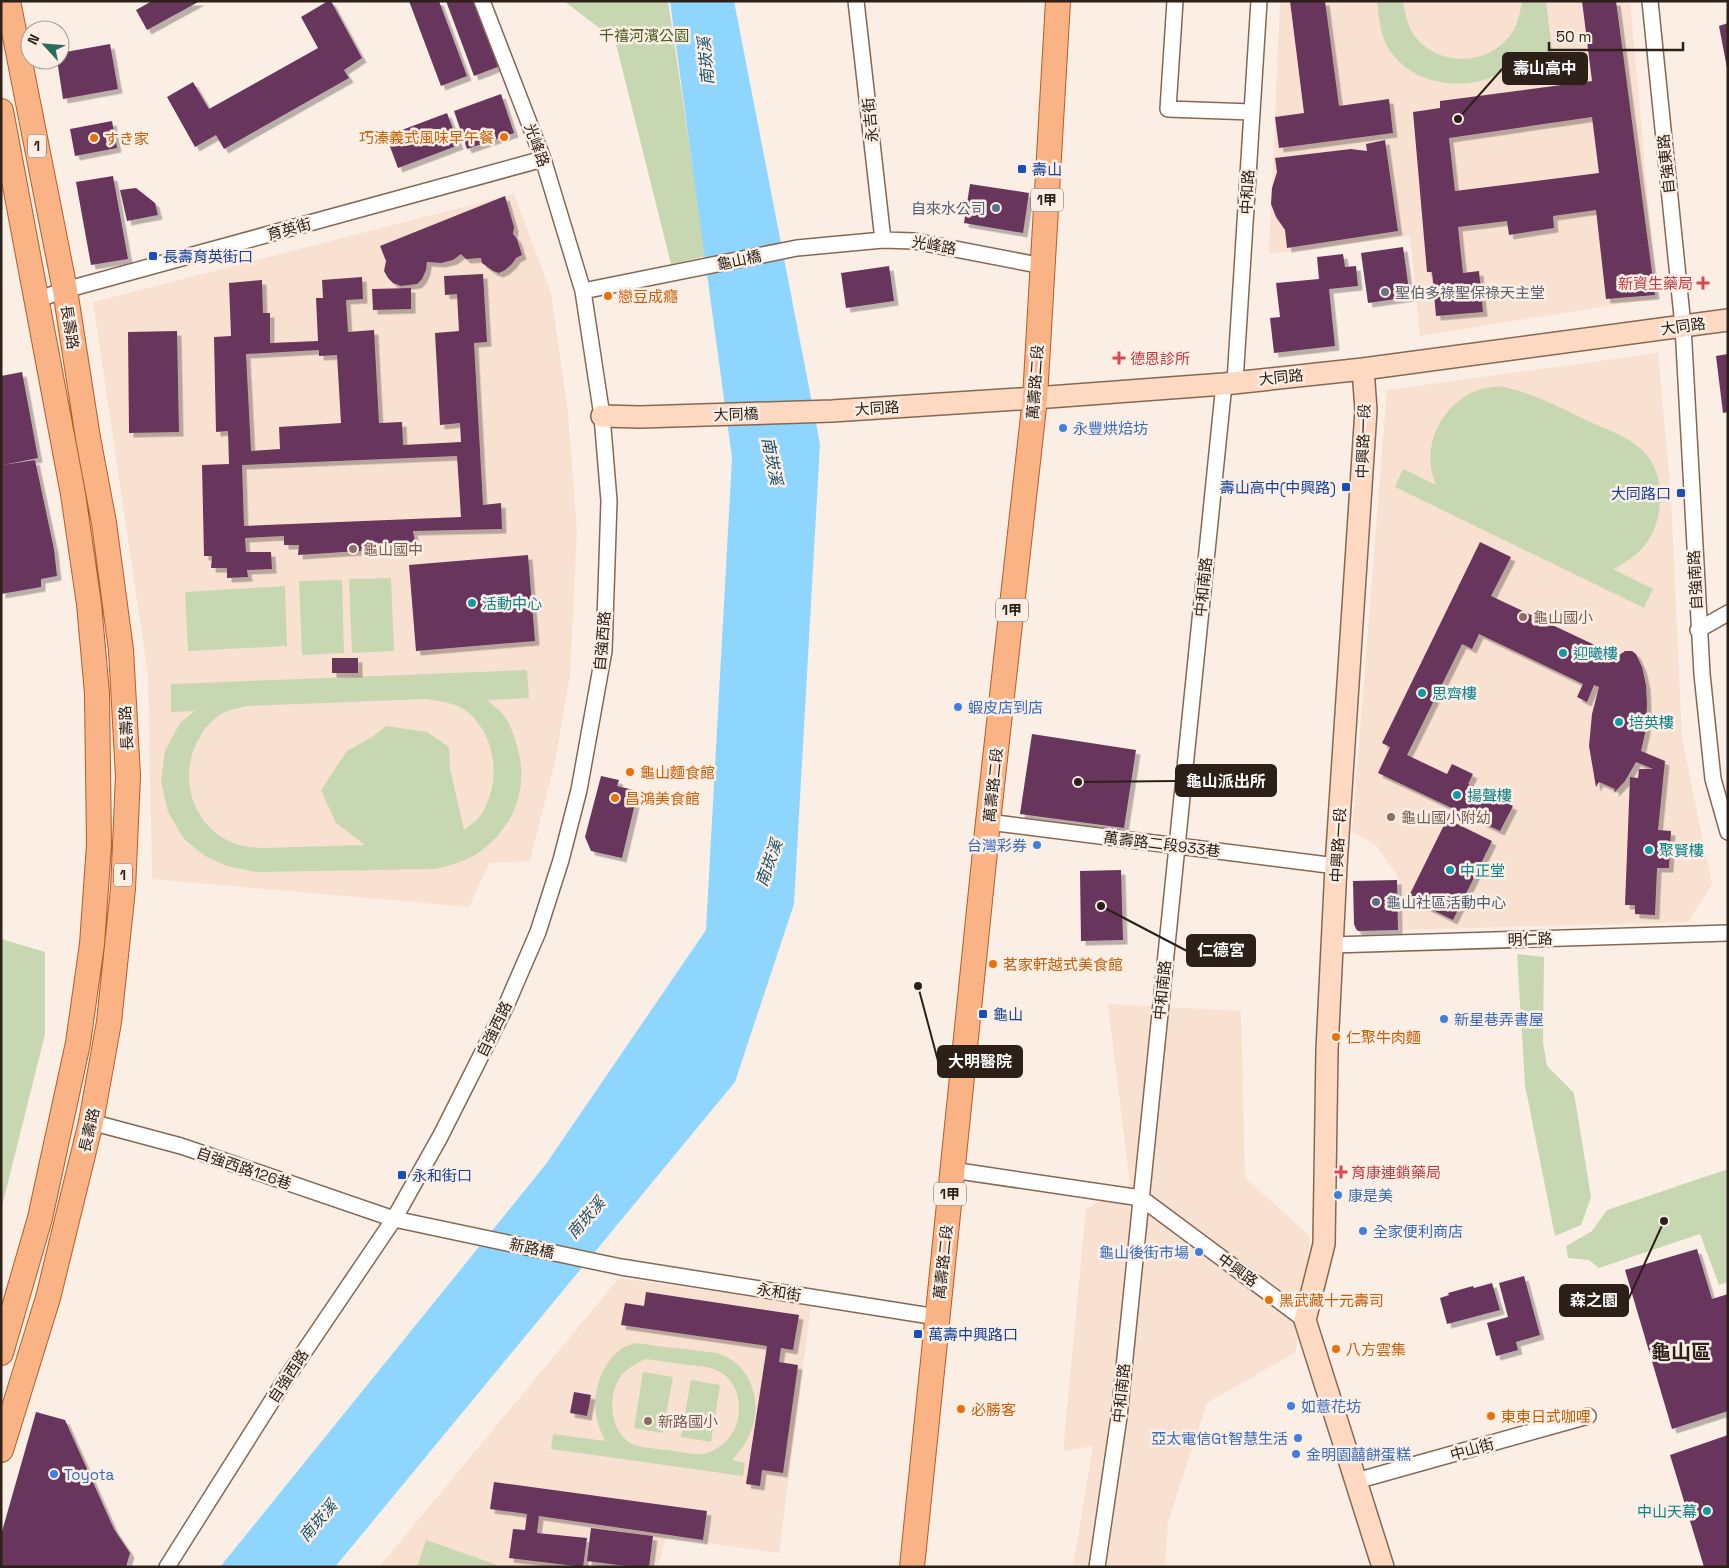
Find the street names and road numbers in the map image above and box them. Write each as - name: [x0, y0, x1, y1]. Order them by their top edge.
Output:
- street label: 永吉街: [858, 97, 882, 143]
- street label: 光峰路: [520, 121, 554, 169]
- street label: 自強東路: [1653, 133, 1679, 195]
- road number: 1: [28, 134, 46, 158]
- street label: 中和路: [1236, 169, 1258, 215]
- road number: 1甲: [1031, 188, 1063, 212]
- street label: 育英街: [265, 214, 313, 244]
- street label: 光峰路: [910, 232, 958, 258]
- street label: 龜山橋: [715, 246, 763, 274]
- street label: 長壽路: [57, 303, 83, 351]
- street label: 大同路: [1659, 313, 1707, 339]
- street label: 萬壽路二段: [1023, 344, 1047, 420]
- street label: 大同路: [1258, 365, 1304, 389]
- street label: 大同路: [854, 397, 900, 419]
- street label: 中興路一段: [1352, 403, 1374, 479]
- street label: 大同橋: [713, 404, 759, 424]
- street label: 自強南路: [1684, 550, 1706, 610]
- street label: 中和南路: [1190, 556, 1216, 618]
- road number: 1甲: [996, 598, 1028, 622]
- street label: 自強西路: [590, 610, 614, 672]
- street label: 長壽路: [115, 705, 137, 751]
- street label: 萬壽路二段: [980, 747, 1006, 823]
- street label: 中興路一段: [1327, 807, 1349, 883]
- street label: 萬壽路二段933巷: [1103, 827, 1221, 861]
- road number: 1: [114, 864, 132, 886]
- street label: 明仁路: [1507, 929, 1553, 949]
- street label: 中和南路: [1149, 959, 1175, 1021]
- street label: 自強西路: [472, 998, 516, 1060]
- street label: 長壽路: [75, 1106, 103, 1154]
- street label: 自強西路126巷: [194, 1143, 294, 1193]
- road number: 1甲: [934, 1182, 966, 1206]
- street label: 萬壽路二段: [930, 1224, 956, 1300]
- street label: 新路橋: [508, 1234, 556, 1262]
- street label: 中興路: [1214, 1249, 1262, 1291]
- street label: 永和街: [755, 1279, 803, 1305]
- street label: 自強西路: [264, 1346, 312, 1406]
- street label: 中和南路: [1108, 1362, 1134, 1424]
- street label: 中山街: [1448, 1434, 1496, 1464]

